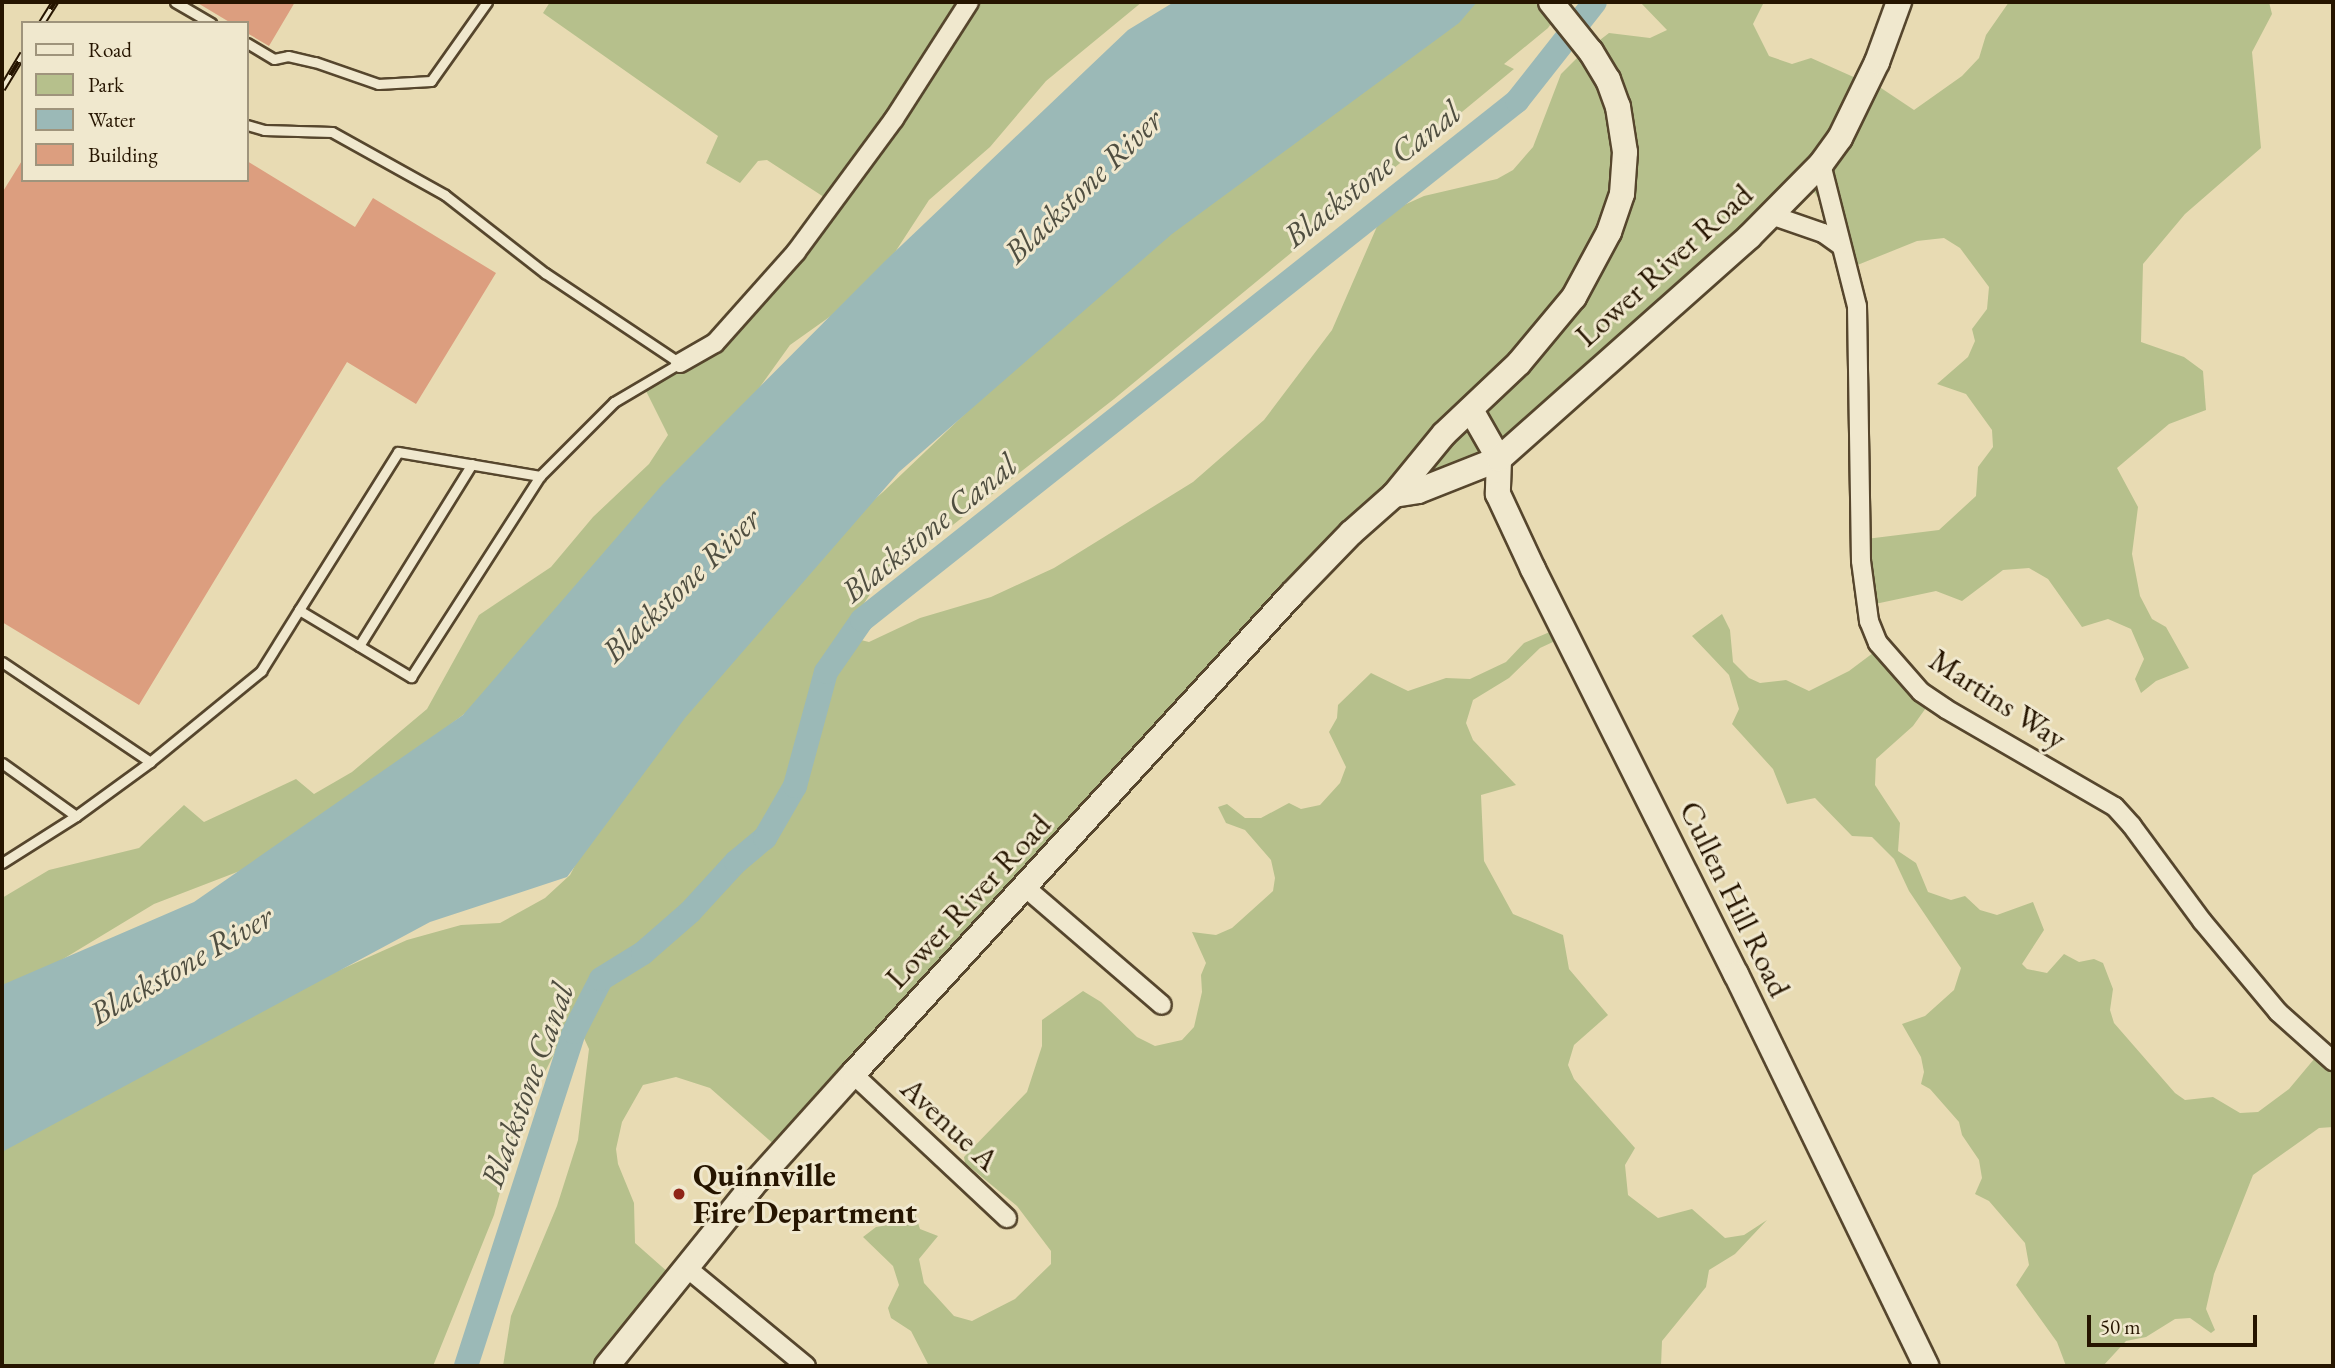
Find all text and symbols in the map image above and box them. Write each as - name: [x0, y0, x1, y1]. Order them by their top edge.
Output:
- legend: [21, 21, 248, 182]
- text: Road: [88, 36, 132, 63]
- text: Park: [88, 71, 124, 98]
- water label: Blackstone Canal: [1275, 92, 1469, 256]
- water label: Blackstone River: [995, 100, 1171, 272]
- text: Water: [88, 106, 135, 133]
- text: Building: [88, 141, 158, 168]
- street label: Lower River Road: [1567, 175, 1761, 355]
- water label: Blackstone Canal: [833, 445, 1025, 611]
- water label: Blackstone River: [593, 499, 769, 671]
- street label: Martins Way: [1922, 640, 2074, 758]
- street label: Cullen Hill Road: [1671, 795, 1799, 1003]
- street label: Lower River Road: [877, 806, 1059, 996]
- water label: Blackstone River: [82, 897, 280, 1033]
- water label: Blackstone Canal: [472, 977, 582, 1193]
- street label: Avenue A: [893, 1069, 1007, 1179]
- place label: Quinnville Fire Department: [693, 1157, 917, 1232]
- marker: Quinnville Fire Department: [671, 1186, 687, 1202]
- scale bar: [2090, 1302, 2260, 1346]
- text: 50 m: [2100, 1313, 2141, 1340]

